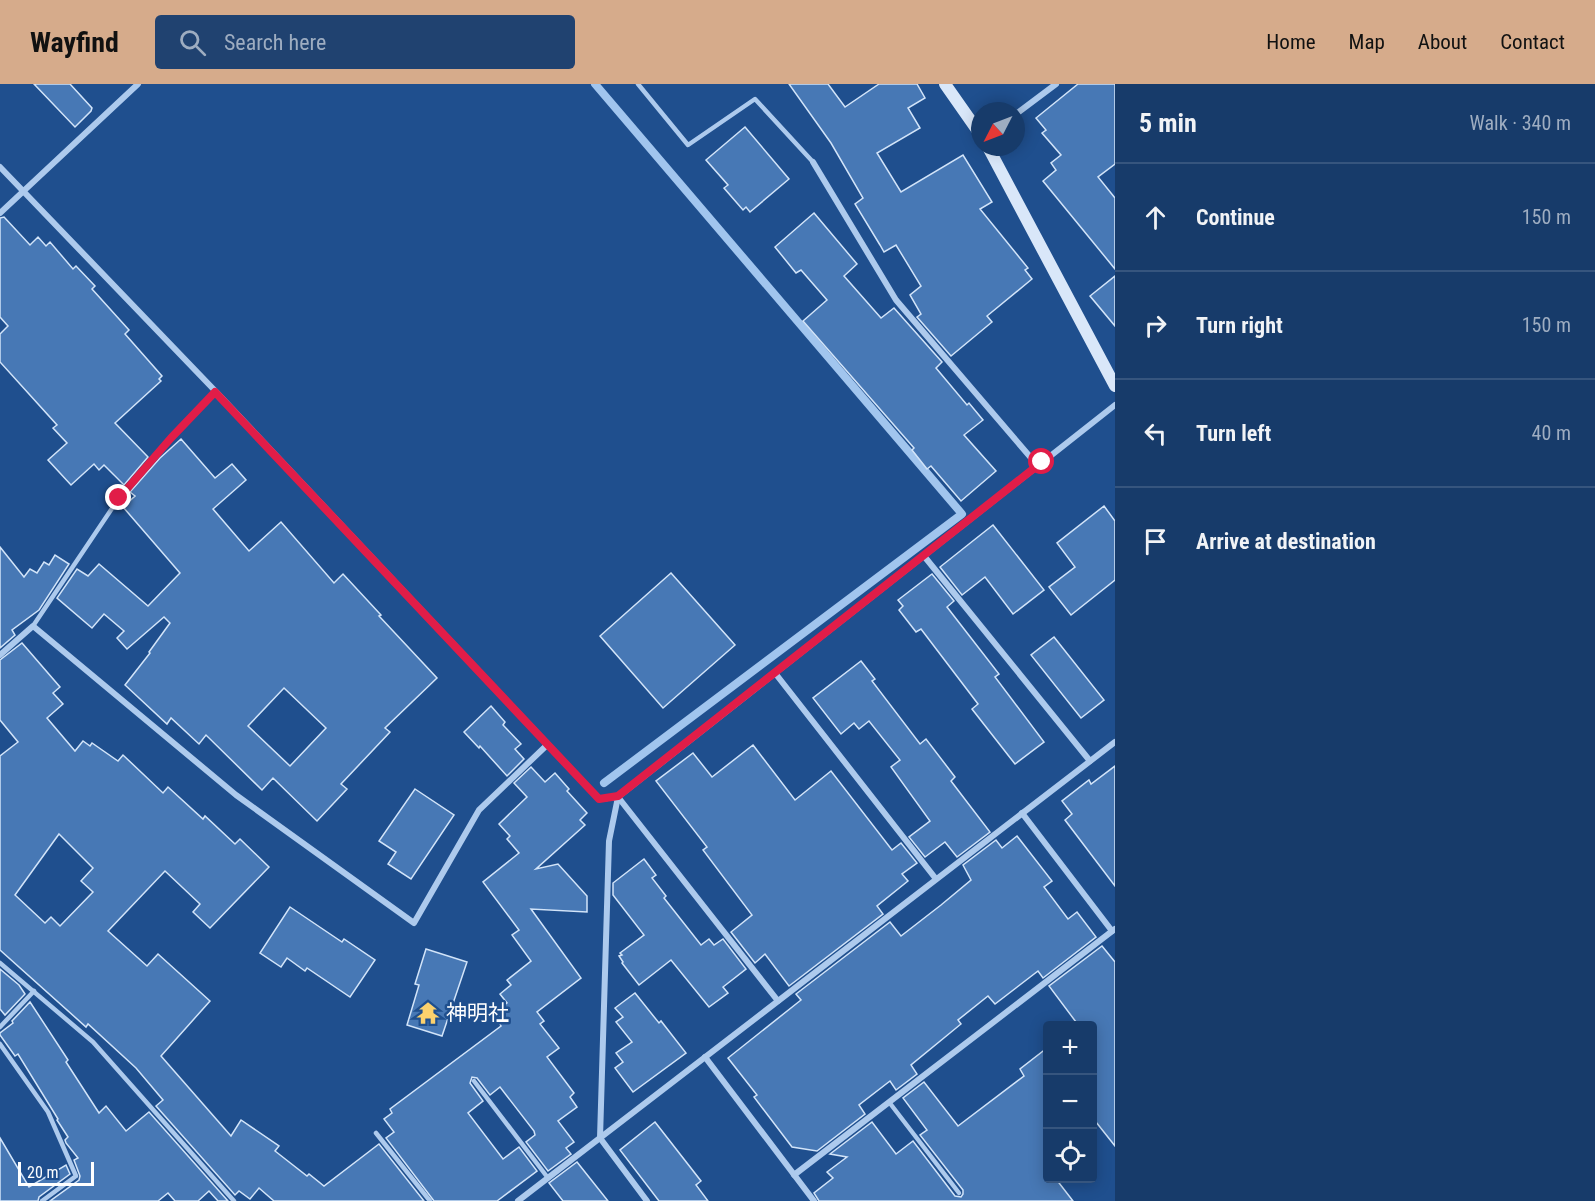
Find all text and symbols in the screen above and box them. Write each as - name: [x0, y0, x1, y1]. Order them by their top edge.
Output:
- search box: [155, 15, 575, 69]
- text: Wayfind: [30, 26, 119, 59]
- icon: search: [176, 26, 209, 59]
- text: Search here: [224, 30, 326, 55]
- text: Home: [1266, 30, 1316, 54]
- text: Map: [1349, 30, 1385, 54]
- text: About: [1418, 30, 1467, 54]
- text: Contact: [1500, 30, 1565, 54]
- north arrow: [971, 102, 1025, 156]
- text: 5 min: [1139, 108, 1197, 138]
- text: Walk · 340 m: [1470, 111, 1571, 135]
- icon: ahead: [1139, 201, 1172, 234]
- text: Continue: [1196, 205, 1275, 230]
- text: 150 m: [1522, 205, 1571, 229]
- icon: right: [1139, 309, 1172, 342]
- text: Turn right: [1196, 313, 1283, 338]
- text: 150 m: [1522, 313, 1571, 337]
- icon: left: [1139, 417, 1172, 450]
- text: Turn left: [1196, 421, 1271, 446]
- text: 40 m: [1532, 421, 1571, 445]
- route start: [1028, 448, 1054, 474]
- route end: [105, 484, 131, 510]
- icon: arrive: [1139, 525, 1172, 558]
- text: Arrive at destination: [1196, 529, 1376, 554]
- temple icon: 神明社: [415, 1000, 441, 1026]
- place label: 神明社: [446, 1001, 509, 1025]
- map controls: [1043, 1021, 1097, 1183]
- button: +: [1043, 1021, 1097, 1075]
- button: −: [1043, 1075, 1097, 1129]
- button: locate: [1043, 1129, 1097, 1183]
- scale bar: [18, 1159, 94, 1186]
- text: 20 m: [27, 1163, 59, 1182]

